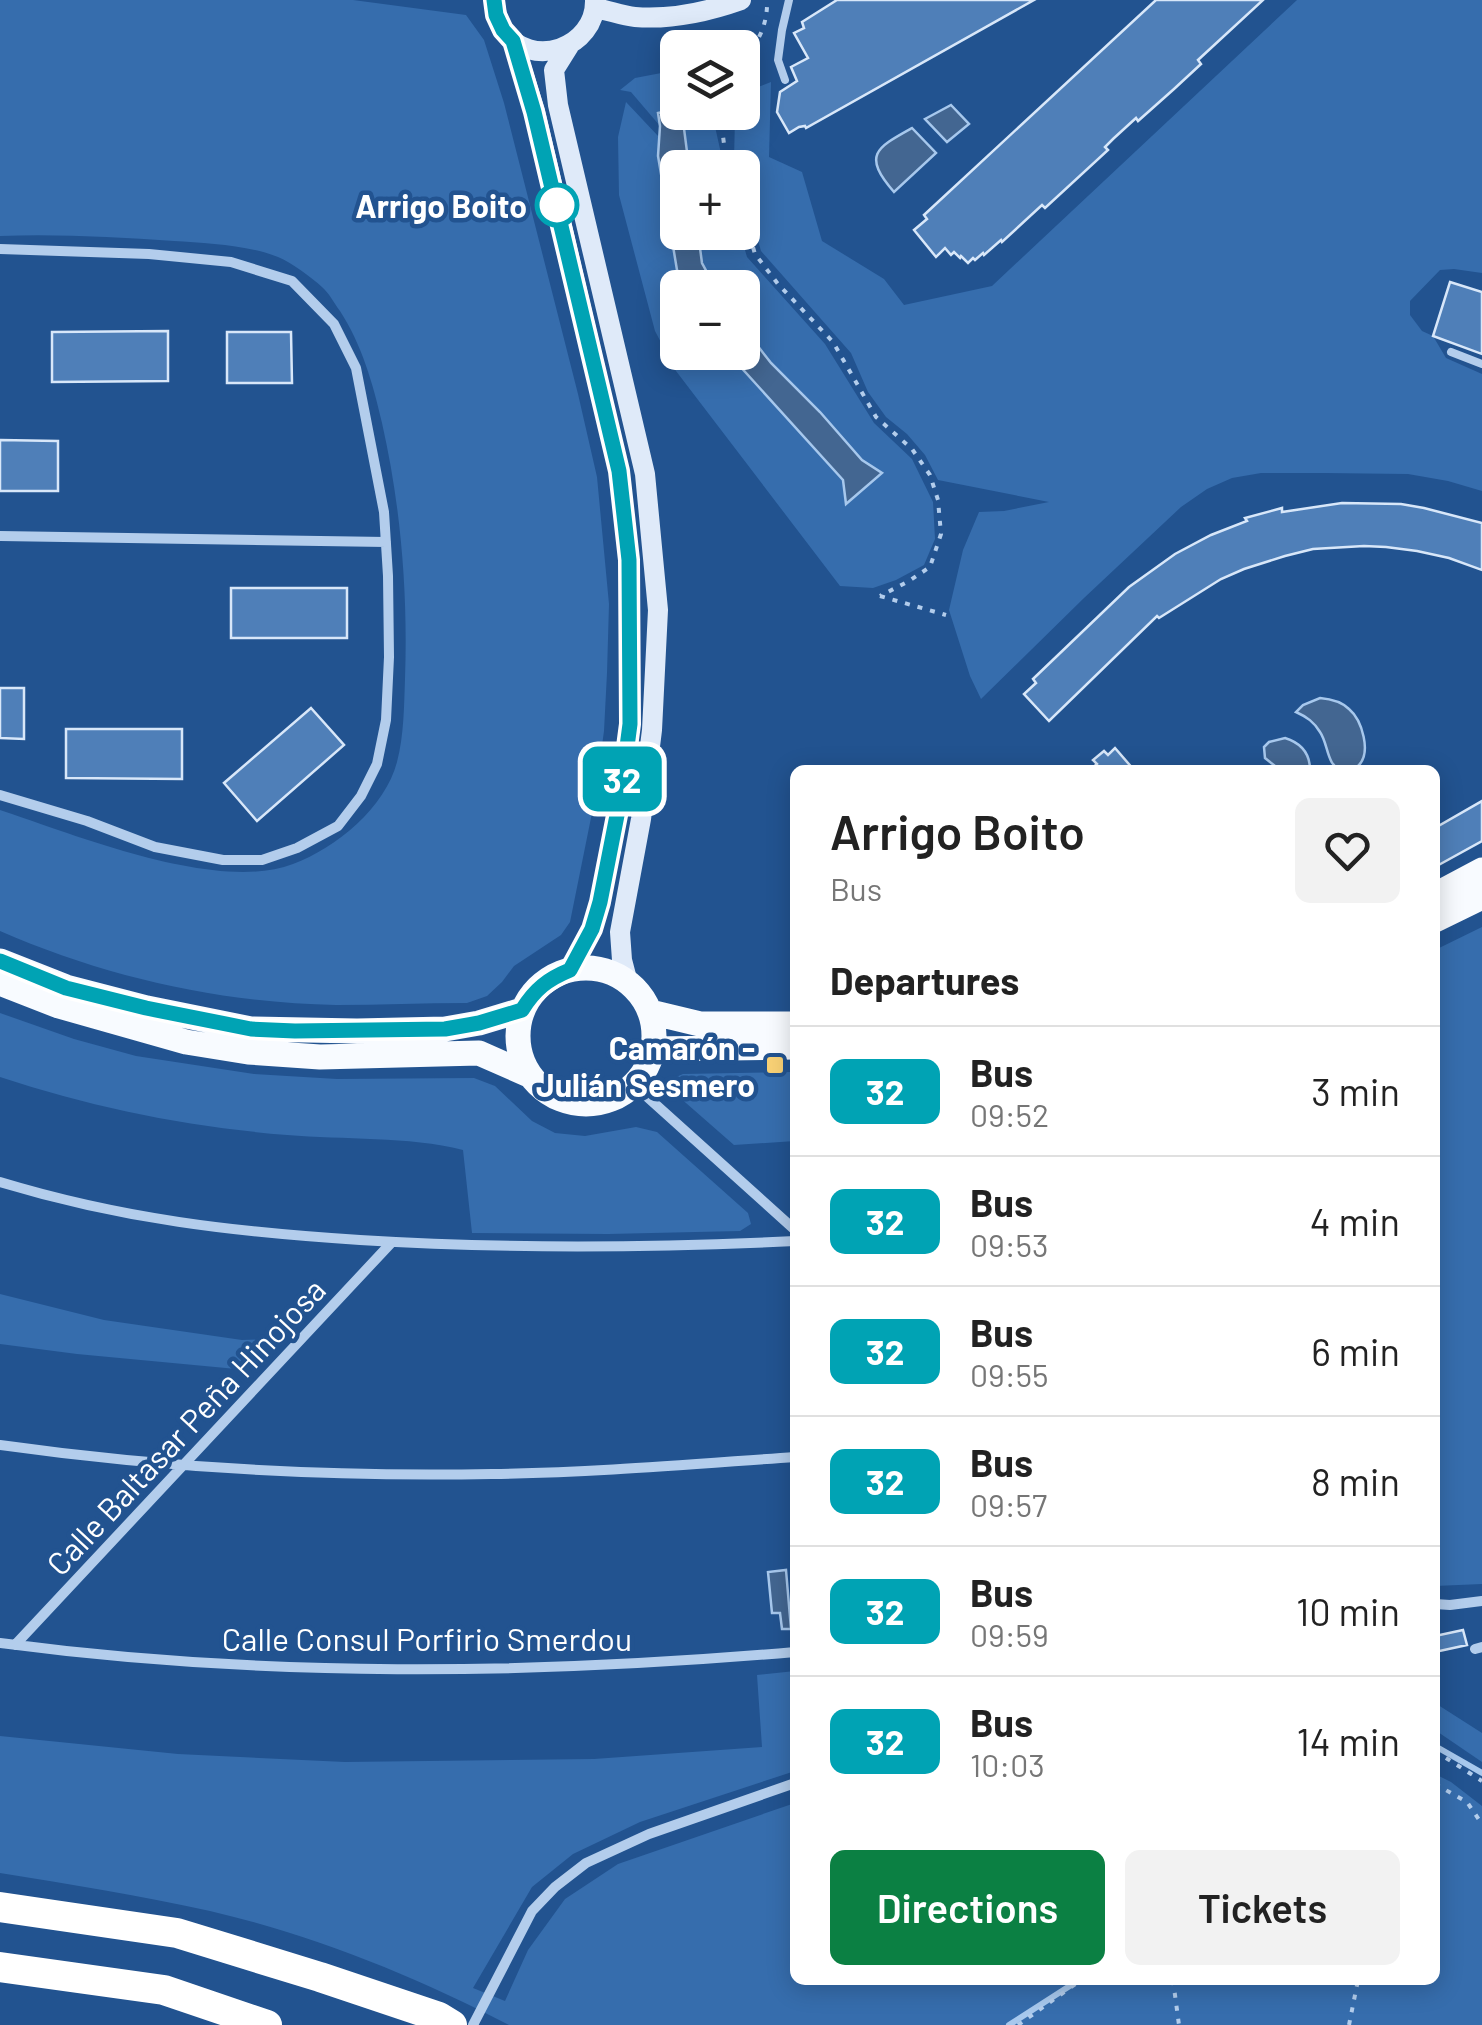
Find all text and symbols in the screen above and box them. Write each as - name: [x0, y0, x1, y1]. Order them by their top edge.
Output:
- map controls: [660, 30, 760, 370]
- button: layers: [660, 30, 760, 130]
- button: +: [660, 150, 760, 250]
- marker: Arrigo Boito: [536, 184, 578, 226]
- place label: Arrigo Boito: [355, 186, 527, 224]
- button: −: [660, 270, 760, 370]
- line badge: 32: [577, 746, 667, 812]
- text: 32: [603, 758, 641, 800]
- button: heart: [1295, 798, 1400, 903]
- text: Arrigo Boito: [830, 802, 1085, 860]
- text: Bus: [830, 869, 882, 907]
- text: Departures: [830, 957, 1019, 1003]
- place label: Camarón - Julián Sesmero: [536, 1028, 755, 1103]
- text: Bus: [970, 1049, 1033, 1095]
- marker: Camarón - Julián Sesmero: [764, 1054, 786, 1076]
- text: 3 min: [1311, 1068, 1400, 1114]
- text: 32: [866, 1070, 904, 1112]
- text: 09:52: [970, 1095, 1049, 1133]
- text: Bus: [970, 1179, 1033, 1225]
- text: 4 min: [1310, 1198, 1400, 1244]
- text: 32: [866, 1200, 904, 1242]
- text: 09:53: [970, 1225, 1049, 1263]
- street label: Calle Baltasar Peña Hinojosa: [38, 1270, 332, 1582]
- text: Bus: [970, 1309, 1033, 1355]
- text: 6 min: [1311, 1328, 1400, 1374]
- text: 32: [866, 1330, 904, 1372]
- text: 09:55: [970, 1355, 1049, 1393]
- text: Bus: [970, 1439, 1033, 1485]
- text: 8 min: [1311, 1458, 1400, 1504]
- text: 32: [866, 1460, 904, 1502]
- text: 09:57: [970, 1485, 1047, 1523]
- text: Bus: [970, 1569, 1033, 1615]
- text: 10 min: [1296, 1588, 1400, 1634]
- text: 32: [866, 1590, 904, 1632]
- text: 09:59: [970, 1615, 1049, 1653]
- street label: Calle Consul Porfirio Smerdou: [222, 1619, 632, 1657]
- text: Bus: [970, 1699, 1033, 1745]
- text: 14 min: [1297, 1718, 1400, 1764]
- text: 32: [866, 1720, 904, 1762]
- text: 10:03: [970, 1745, 1045, 1783]
- button: Directions: [830, 1850, 1105, 1965]
- button: Tickets: [1125, 1850, 1400, 1965]

